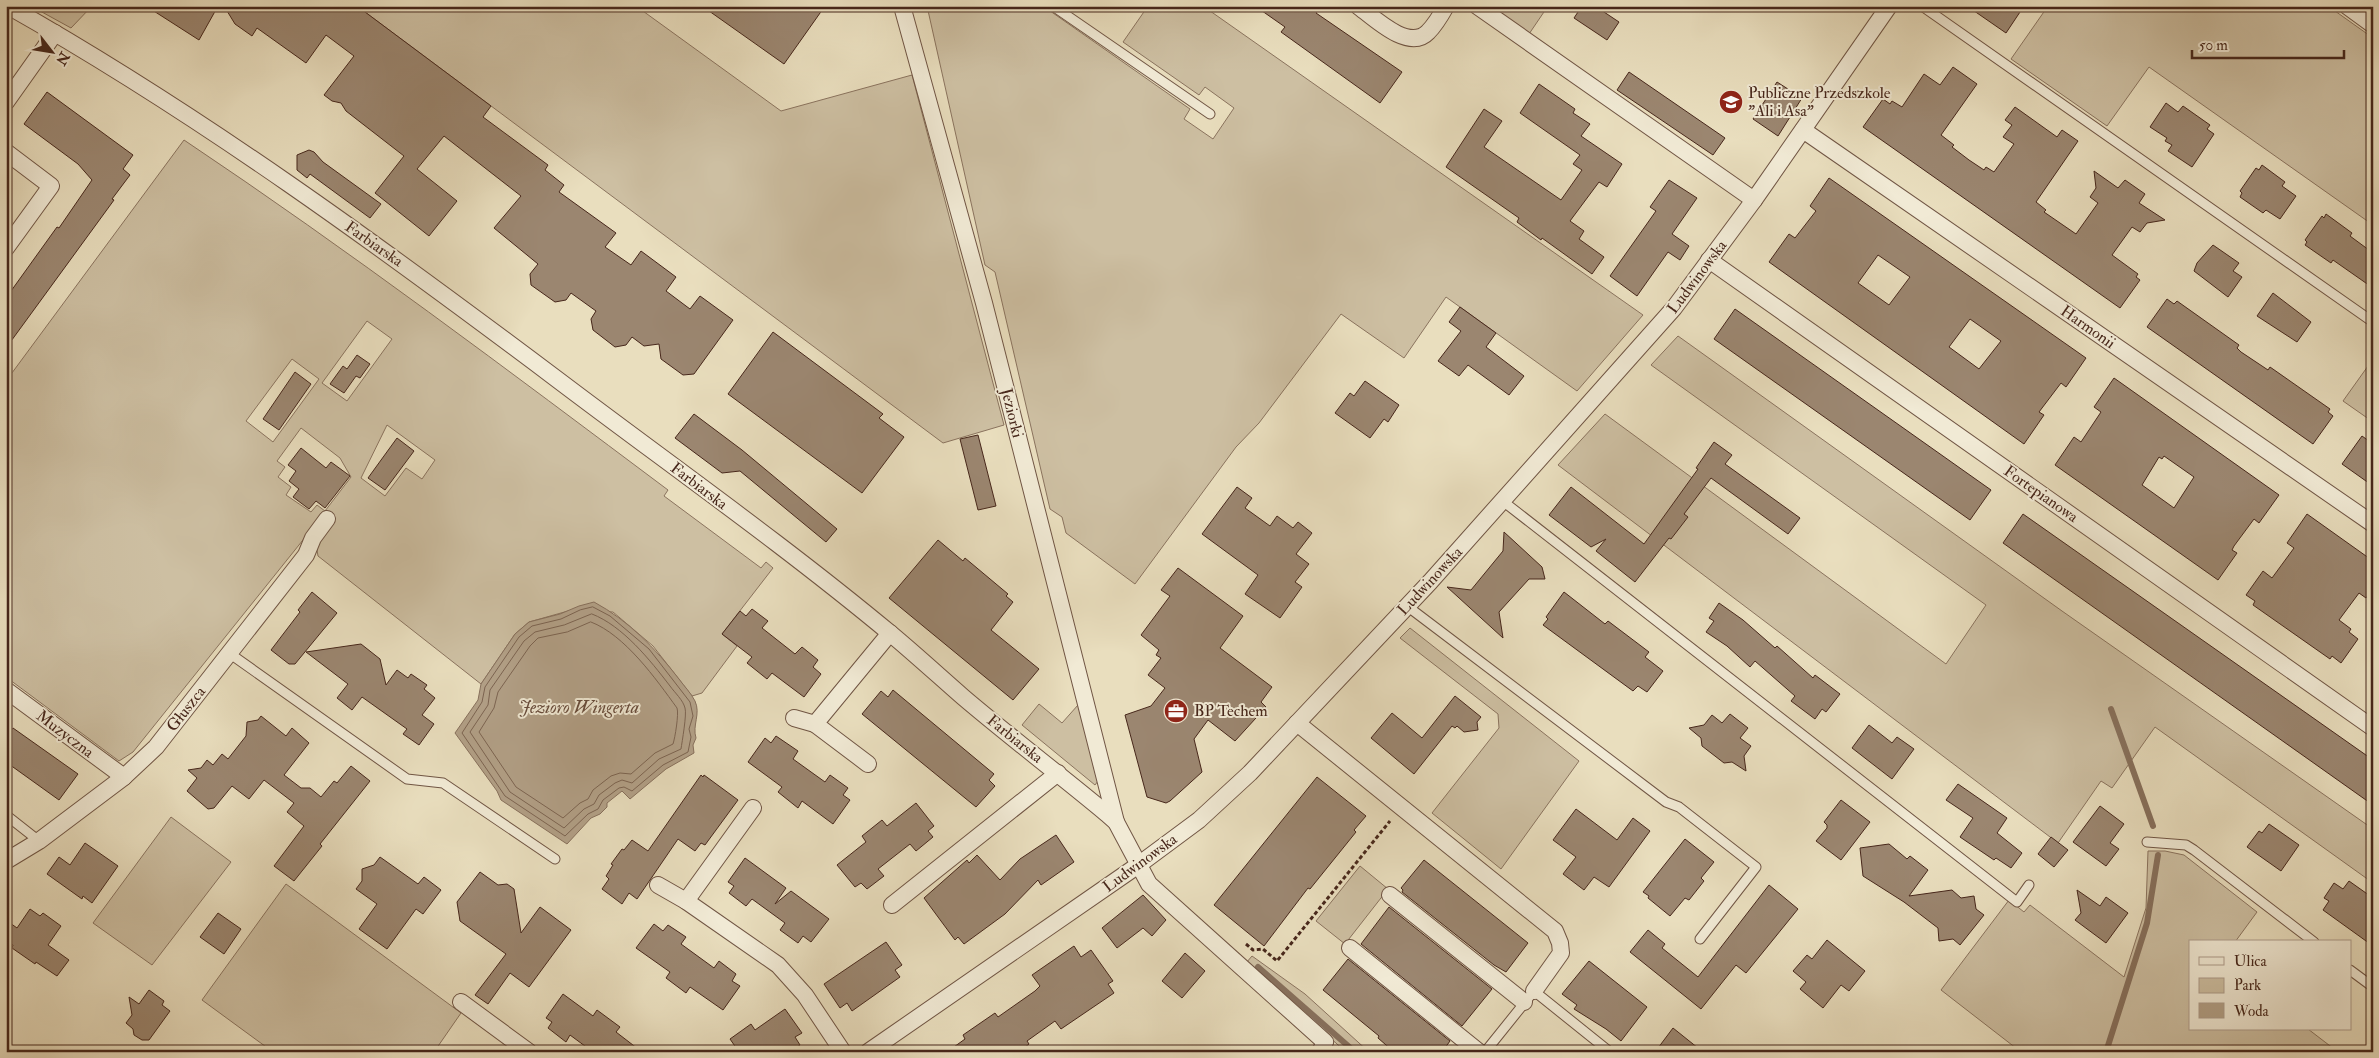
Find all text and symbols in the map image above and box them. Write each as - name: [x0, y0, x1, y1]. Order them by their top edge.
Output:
- north arrow: [28, 28, 78, 78]
- scale bar: [2192, 28, 2344, 60]
- text: 50 m: [2199, 36, 2228, 55]
- text: N: [52, 48, 74, 69]
- place label: Publiczne Przedszkole "Ali i Asa": [1748, 83, 1891, 121]
- school or university icon: Publiczne Przedszkole "Ali i Asa": [1718, 89, 1744, 115]
- street label: Farbiarska: [341, 217, 407, 271]
- street label: Ludwinowska: [1663, 236, 1731, 318]
- street label: Harmonii: [2057, 301, 2119, 353]
- street label: Jeziorki: [995, 385, 1028, 440]
- street label: Farbiarska: [667, 458, 732, 514]
- street label: Fortepianowa: [1999, 461, 2082, 528]
- street label: Ludwinowska: [1393, 542, 1467, 620]
- street label: Głuszca: [162, 682, 210, 736]
- water label: Jezioro Wingerta: [519, 696, 639, 719]
- office icon: BP Techem: [1163, 698, 1189, 724]
- place label: BP Techem: [1194, 701, 1268, 721]
- street label: Muzyczna: [32, 706, 98, 762]
- street label: Farbiarska: [983, 710, 1047, 768]
- street label: Ludwinowska: [1099, 829, 1181, 897]
- legend: [2189, 940, 2352, 1030]
- text: Ulica: [2234, 952, 2267, 971]
- text: Park: [2234, 976, 2261, 995]
- text: Woda: [2233, 1002, 2270, 1021]

